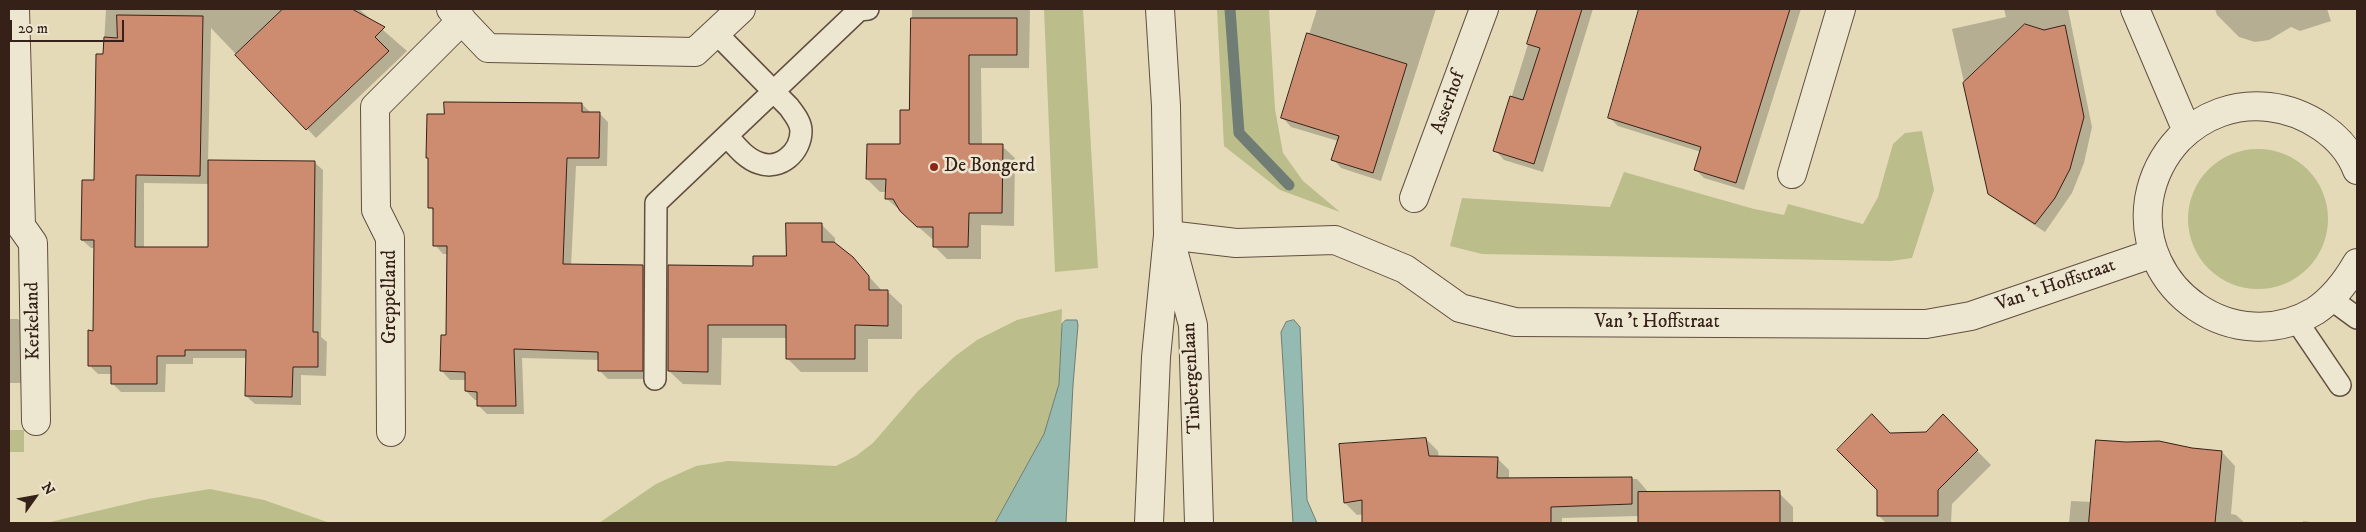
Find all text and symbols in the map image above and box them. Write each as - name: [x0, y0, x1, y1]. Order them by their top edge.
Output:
- scale bar: [12, 10, 126, 42]
- text: 20 m: [18, 19, 48, 38]
- street label: Asserhof: [1427, 69, 1471, 137]
- place label: De Bongerd: [944, 156, 1035, 178]
- marker: De Bongerd: [928, 161, 940, 173]
- street label: Greppelland: [380, 250, 402, 344]
- street label: Van 't Hoffstraat: [1993, 255, 2119, 317]
- street label: Kerkeland: [22, 282, 46, 360]
- street label: Van 't Hoffstraat: [1594, 312, 1720, 334]
- street label: Tinbergenlaan: [1179, 322, 1207, 434]
- north arrow: [10, 472, 60, 522]
- text: N: [37, 479, 58, 499]

